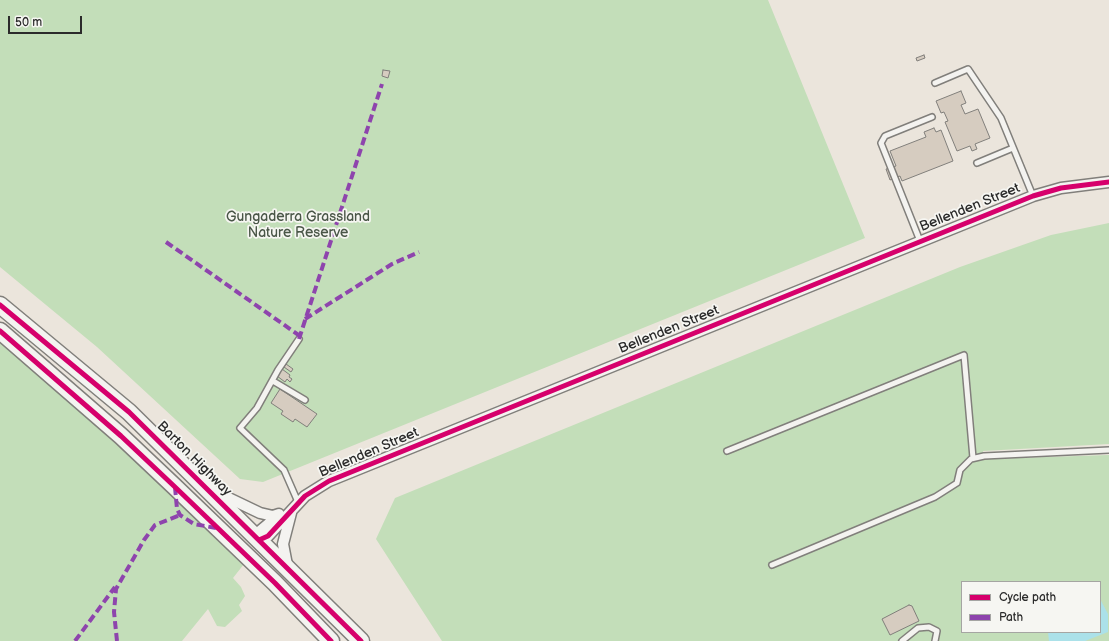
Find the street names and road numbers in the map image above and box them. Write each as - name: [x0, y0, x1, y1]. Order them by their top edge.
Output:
- street label: Bellenden Street: [917, 180, 1023, 236]
- street label: Bellenden Street: [616, 302, 722, 358]
- street label: Barton Highway: [153, 418, 235, 500]
- street label: Bellenden Street: [317, 424, 421, 482]

